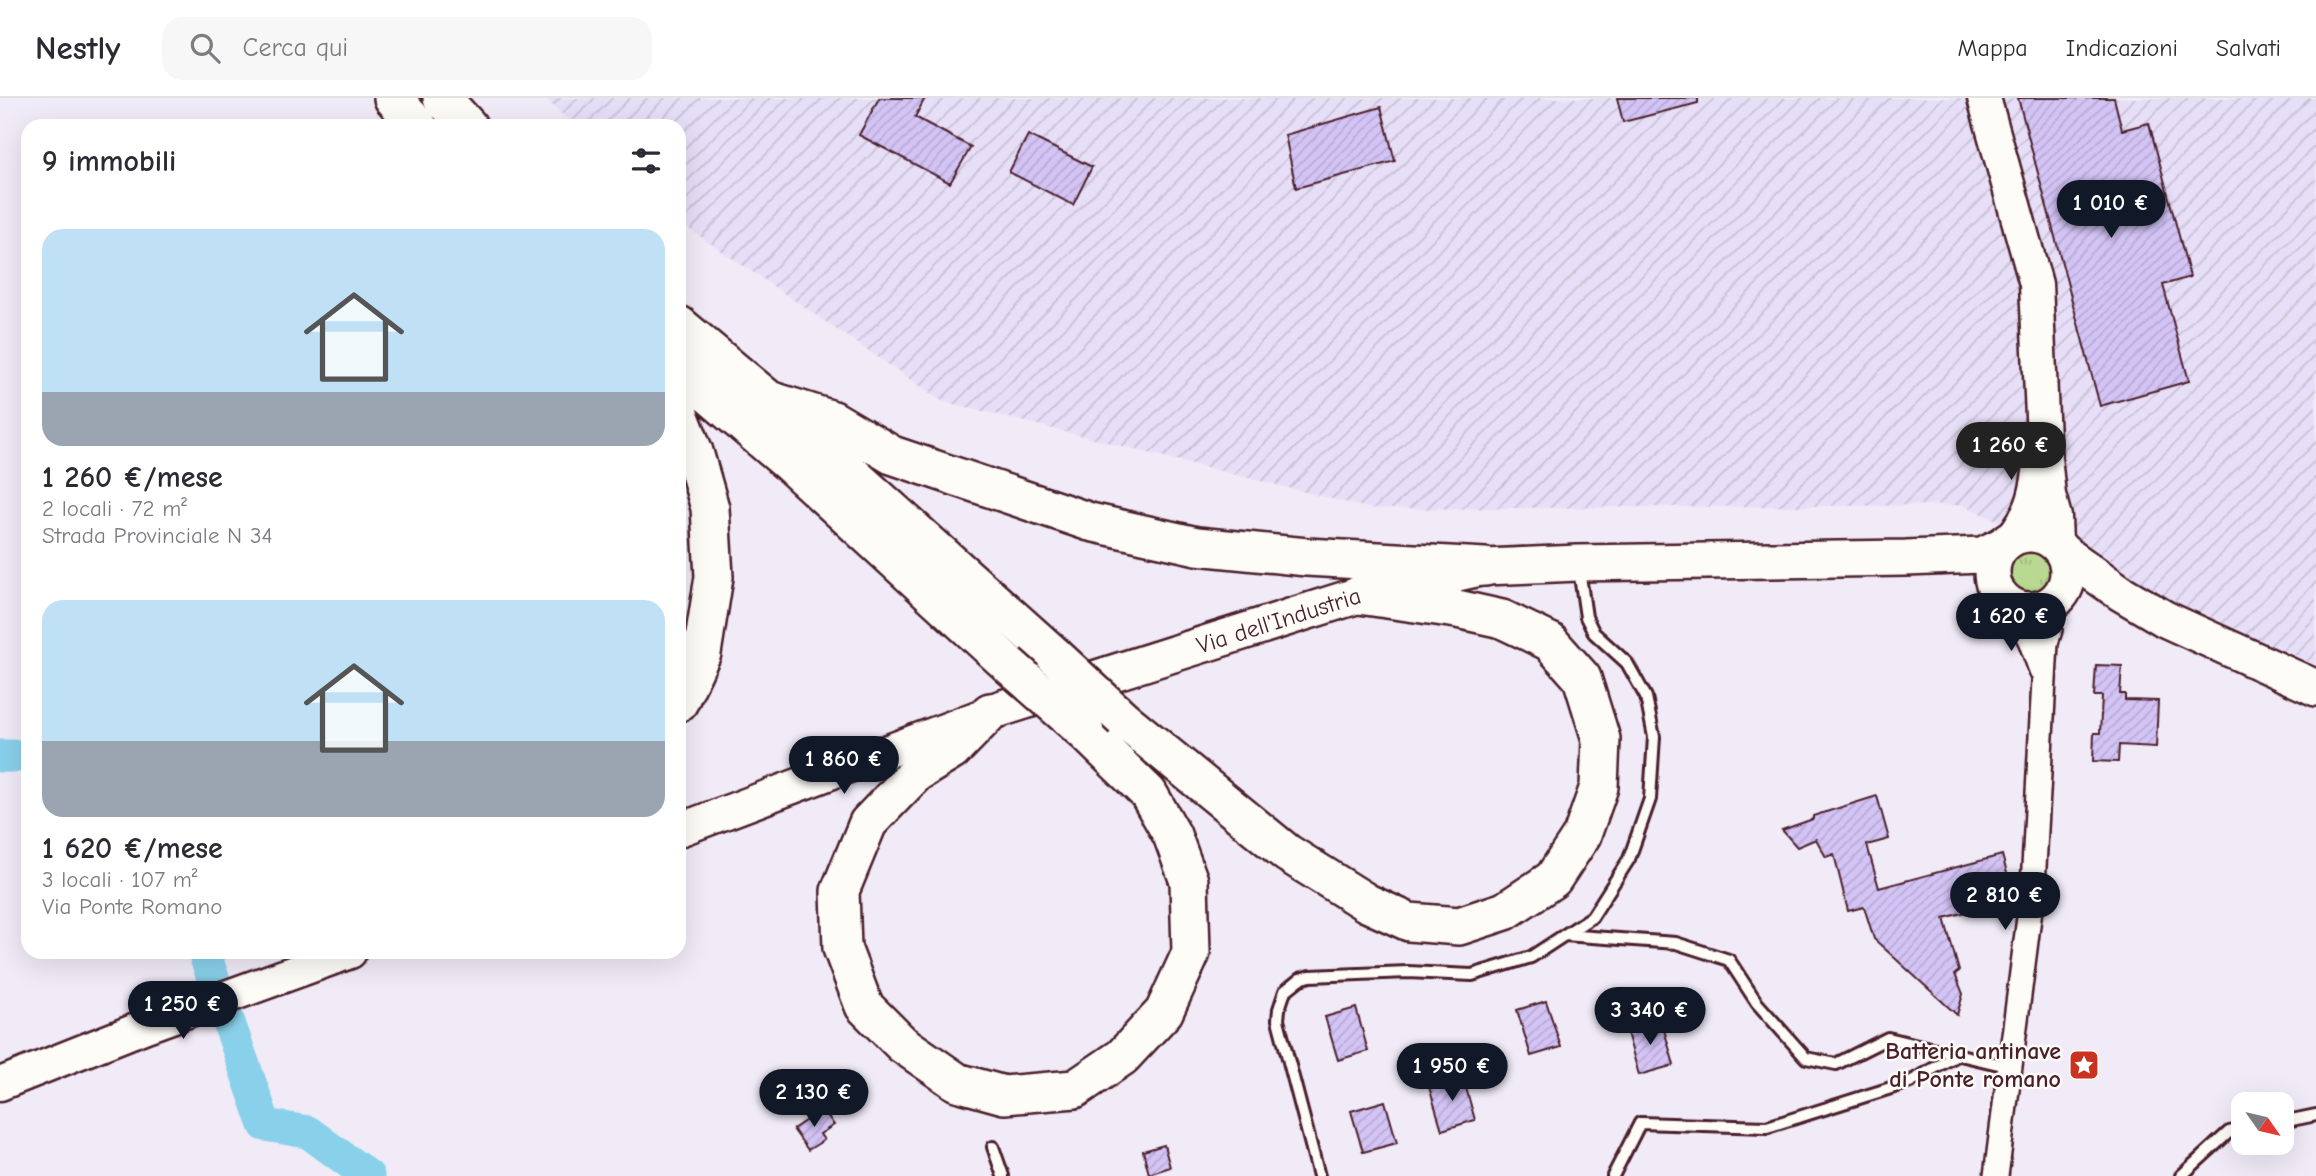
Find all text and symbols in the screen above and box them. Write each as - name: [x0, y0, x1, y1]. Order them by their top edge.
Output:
- search box: [162, 17, 652, 80]
- text: Nestly: [35, 29, 120, 67]
- icon: search: [186, 29, 224, 67]
- text: Cerca qui: [242, 33, 348, 63]
- text: Mappa: [1957, 34, 2028, 62]
- text: Indicazioni: [2066, 34, 2178, 62]
- text: Salvati: [2216, 34, 2281, 62]
- icon: filters: [627, 142, 665, 180]
- text: 9 immobili: [42, 144, 176, 179]
- pin: 1 010 €: [2046, 180, 2176, 240]
- text: 1 010 €: [2073, 189, 2149, 216]
- icon: home: [291, 274, 417, 400]
- pin: 1 260 €: [1946, 422, 2076, 482]
- text: 1 260 €: [1972, 431, 2050, 458]
- text: 1 260 €/mese: [42, 460, 223, 495]
- text: 2 locali · 72 m²: [42, 495, 187, 522]
- text: Strada Provinciale N 34: [42, 522, 273, 549]
- street label: Via dell'Industria: [1193, 581, 1364, 660]
- pin: 1 620 €: [1946, 594, 2076, 653]
- text: 1 620 €: [1972, 602, 2050, 629]
- icon: home: [291, 645, 417, 771]
- pin: 1 860 €: [779, 736, 909, 796]
- text: 1 860 €: [805, 745, 883, 772]
- text: 1 620 €/mese: [42, 831, 223, 866]
- text: 3 locali · 107 m²: [42, 866, 198, 893]
- pin: 2 810 €: [1940, 872, 2070, 932]
- text: 2 810 €: [1966, 881, 2044, 908]
- text: Via Ponte Romano: [42, 893, 222, 920]
- pin: 1 250 €: [118, 982, 248, 1041]
- pin: 3 340 €: [1585, 988, 1715, 1047]
- text: 1 250 €: [144, 990, 222, 1017]
- text: 3 340 €: [1611, 996, 1689, 1023]
- place label: Batteria antinave di Ponte romano: [1885, 1037, 2061, 1093]
- pin: 1 950 €: [1387, 1044, 1517, 1103]
- place icon: Batteria antinave di Ponte romano: [2067, 1048, 2101, 1082]
- text: 1 950 €: [1413, 1052, 1491, 1079]
- pin: 2 130 €: [749, 1070, 879, 1129]
- text: 2 130 €: [775, 1078, 853, 1105]
- north arrow: [2231, 1092, 2294, 1155]
- map controls: [2231, 1092, 2294, 1155]

